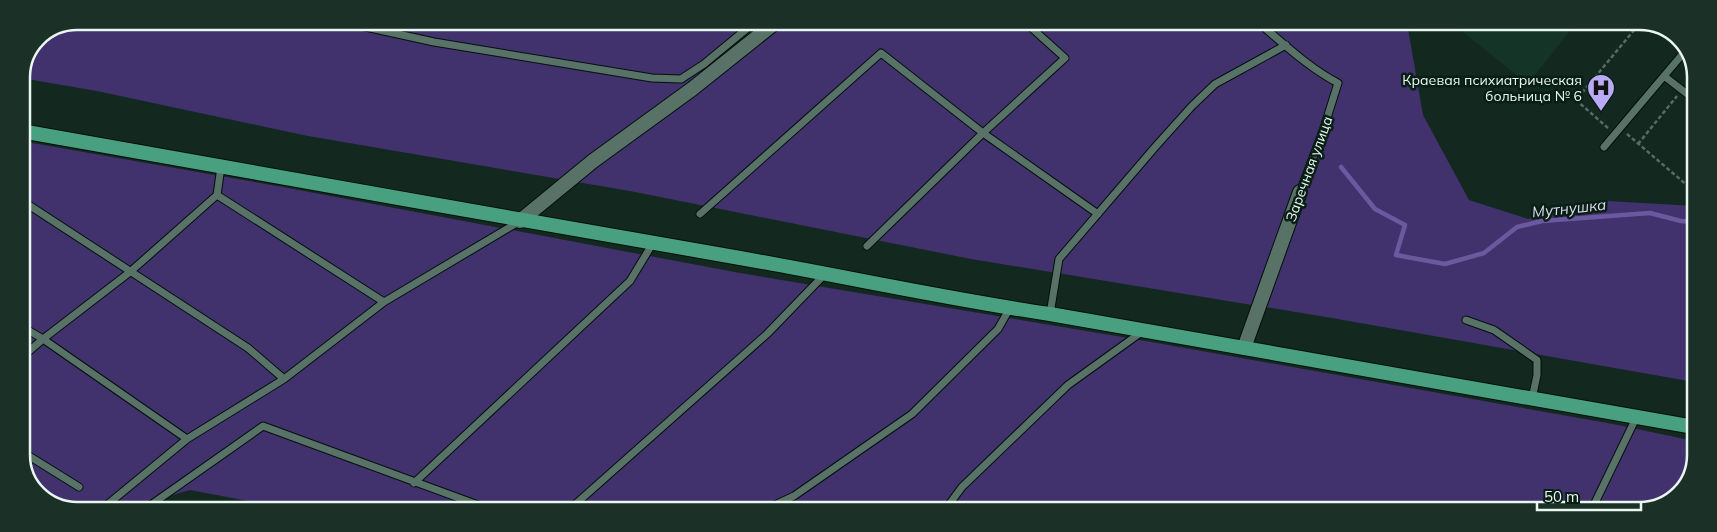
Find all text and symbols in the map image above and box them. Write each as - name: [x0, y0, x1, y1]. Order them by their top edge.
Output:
- place label: Краевая психиатрическая больница № 6: [1402, 71, 1582, 105]
- hospital icon: Краевая психиатрическая больница № 6: [1586, 73, 1616, 112]
- street label: Заречная улица: [1282, 114, 1336, 224]
- water label: Мутнушка: [1531, 195, 1607, 221]
- scale bar: [1537, 480, 1641, 512]
- text: 50 m: [1544, 487, 1579, 506]

